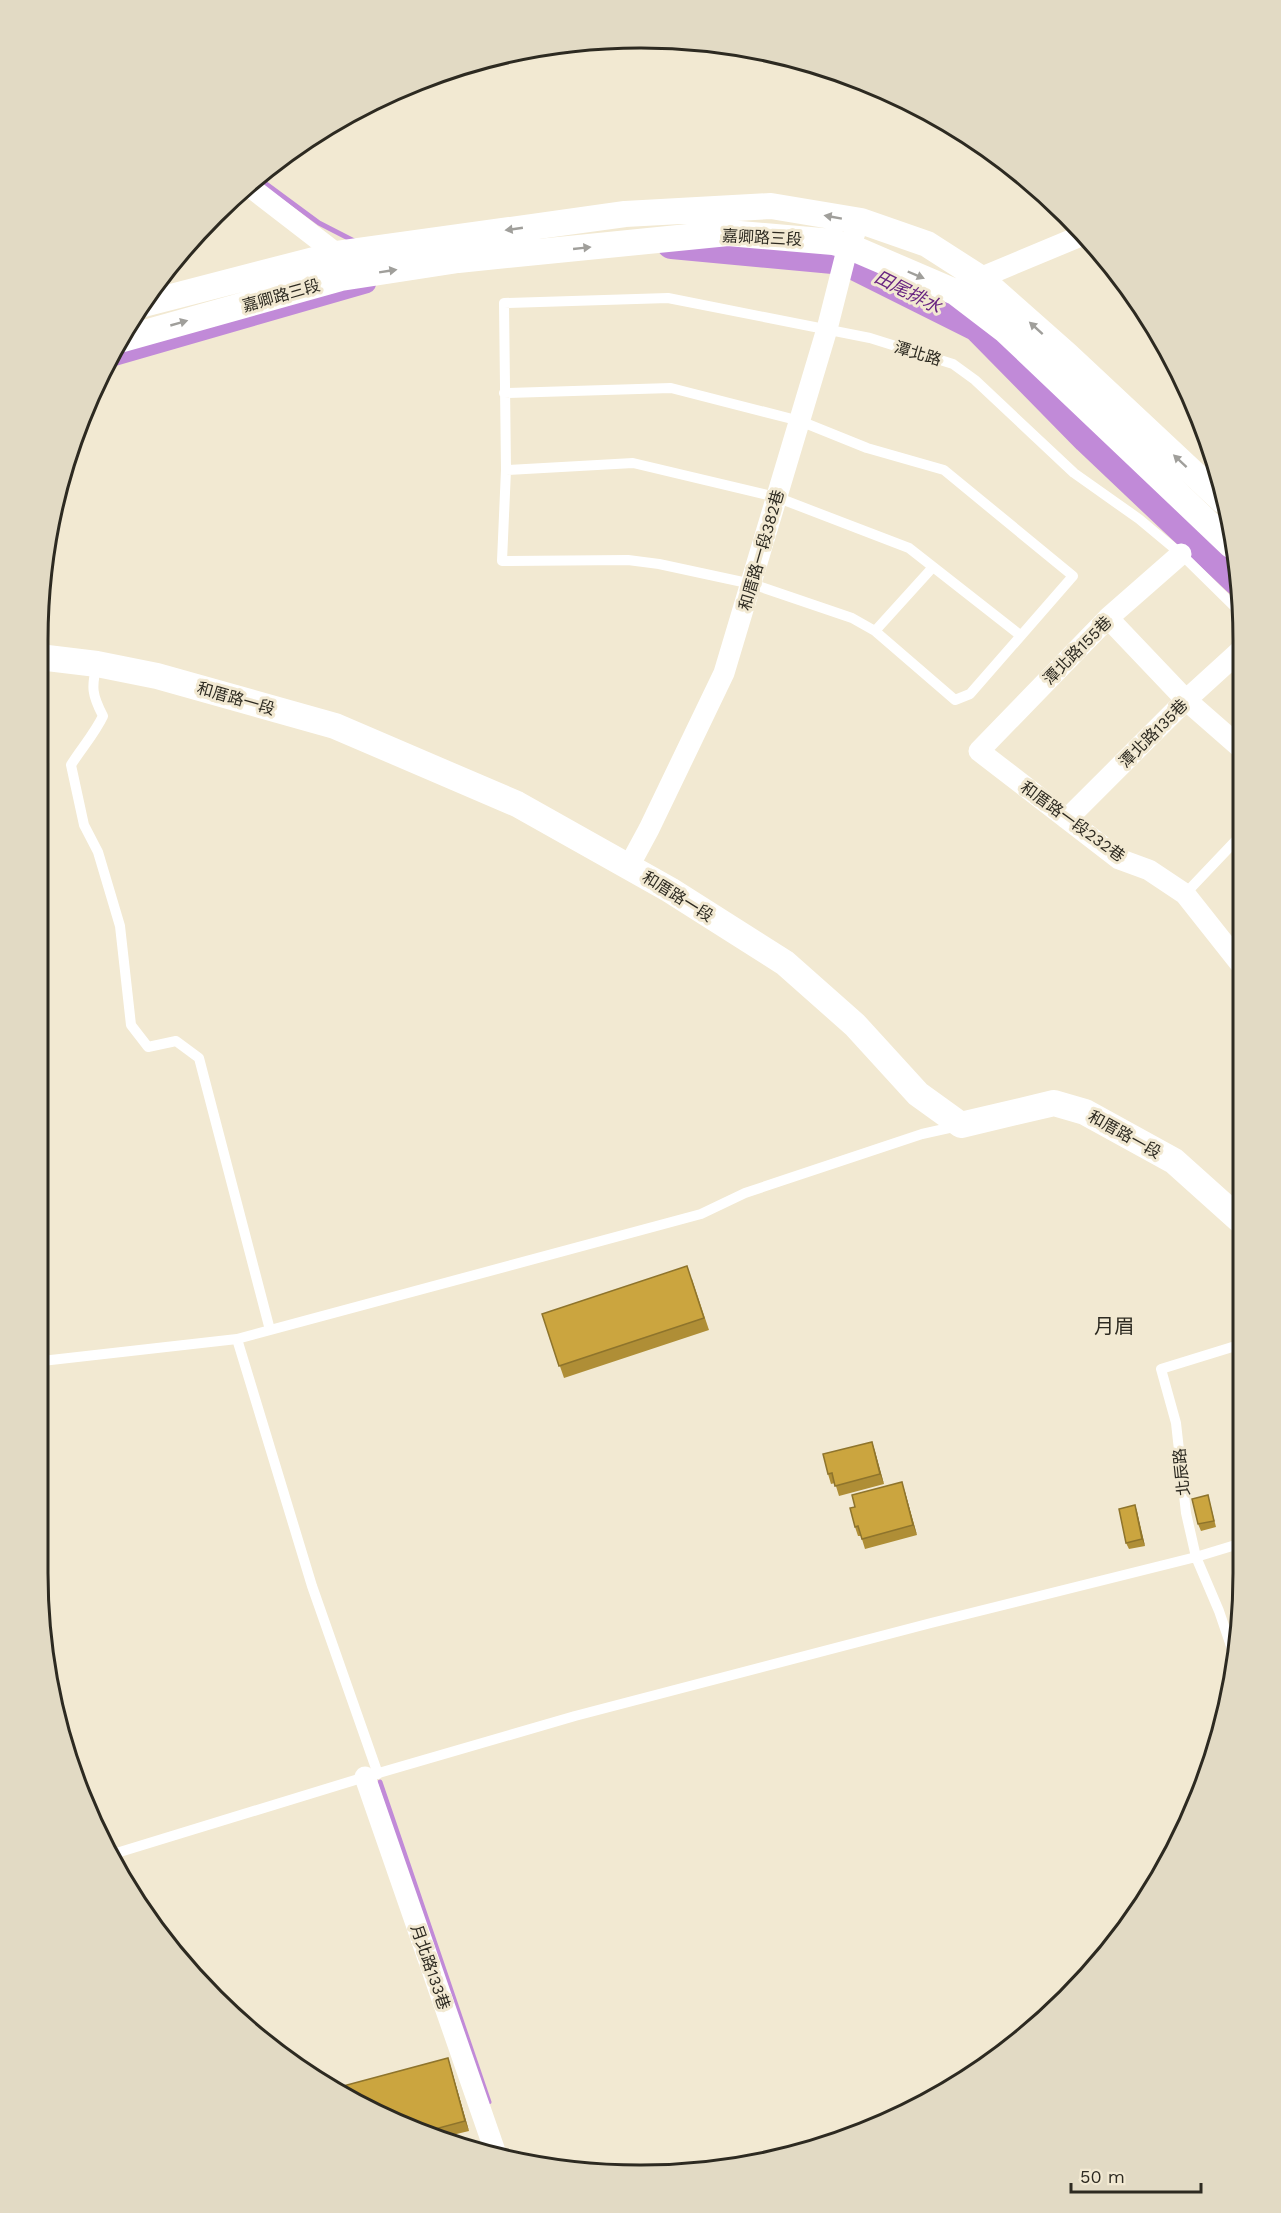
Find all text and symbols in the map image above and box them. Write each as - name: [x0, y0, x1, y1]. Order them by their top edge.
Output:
- one-way arrow: [823, 212, 842, 221]
- one-way arrow: [504, 224, 523, 234]
- street label: 嘉卿路三段: [722, 226, 802, 249]
- one-way arrow: [572, 243, 591, 253]
- one-way arrow: [379, 266, 398, 275]
- water label: 田尾排水: [871, 266, 946, 318]
- one-way arrow: [907, 271, 925, 280]
- street label: 嘉卿路三段: [240, 275, 322, 316]
- one-way arrow: [170, 318, 188, 327]
- one-way arrow: [1029, 321, 1044, 335]
- street label: 潭北路: [892, 337, 944, 370]
- one-way arrow: [1173, 454, 1187, 468]
- street label: 和厝路一段382巷: [735, 488, 788, 613]
- street label: 潭北路155巷: [1039, 612, 1115, 688]
- street label: 和厝路一段: [195, 678, 277, 719]
- street label: 潭北路135巷: [1115, 695, 1191, 771]
- street label: 和厝路一段232巷: [1017, 777, 1128, 866]
- street label: 和厝路一段: [639, 867, 717, 926]
- street label: 和厝路一段: [1085, 1107, 1164, 1162]
- district label: 月眉: [1094, 1314, 1134, 1338]
- street label: 北辰路: [1170, 1447, 1193, 1497]
- street label: 月北路133巷: [407, 1922, 454, 2012]
- scale bar: [1071, 2156, 1202, 2194]
- text: 50 m: [1080, 2166, 1125, 2187]

